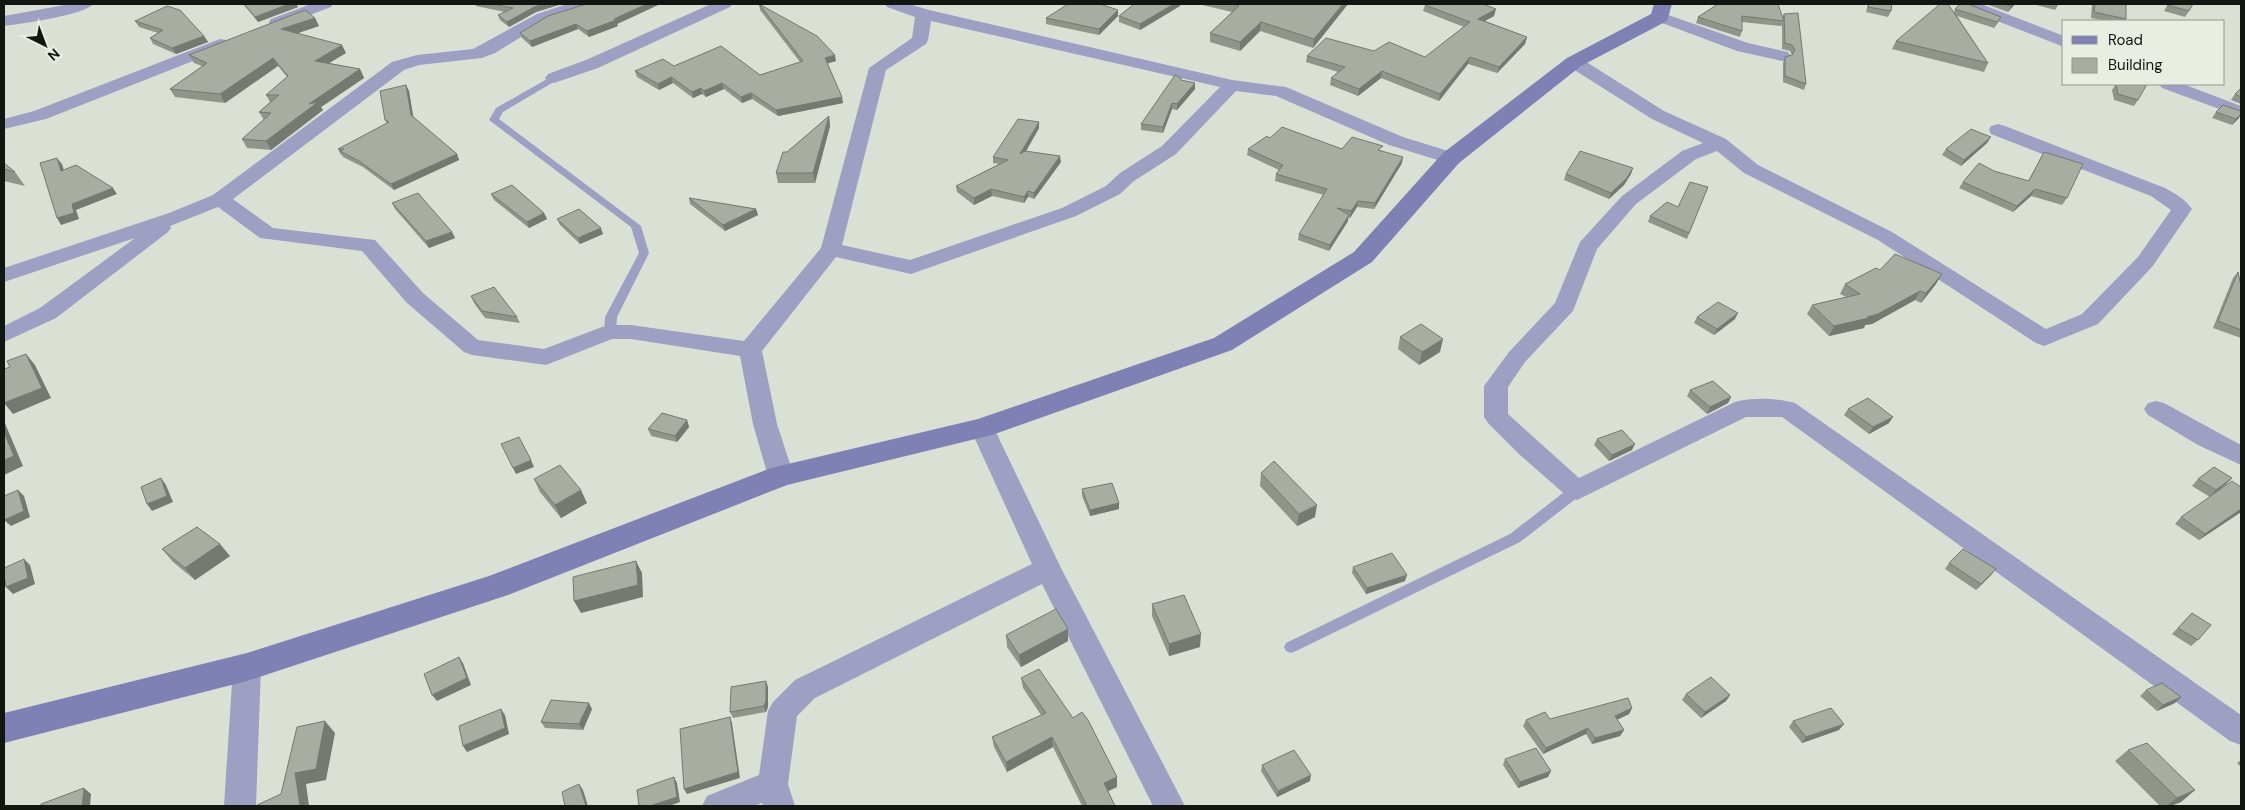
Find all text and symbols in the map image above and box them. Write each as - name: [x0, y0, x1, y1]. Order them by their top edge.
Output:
- north arrow: [20, 20, 70, 70]
- legend: [2062, 20, 2225, 85]
- text: Road: [2108, 30, 2143, 50]
- text: N: [44, 45, 64, 65]
- text: Building: [2108, 55, 2163, 75]

